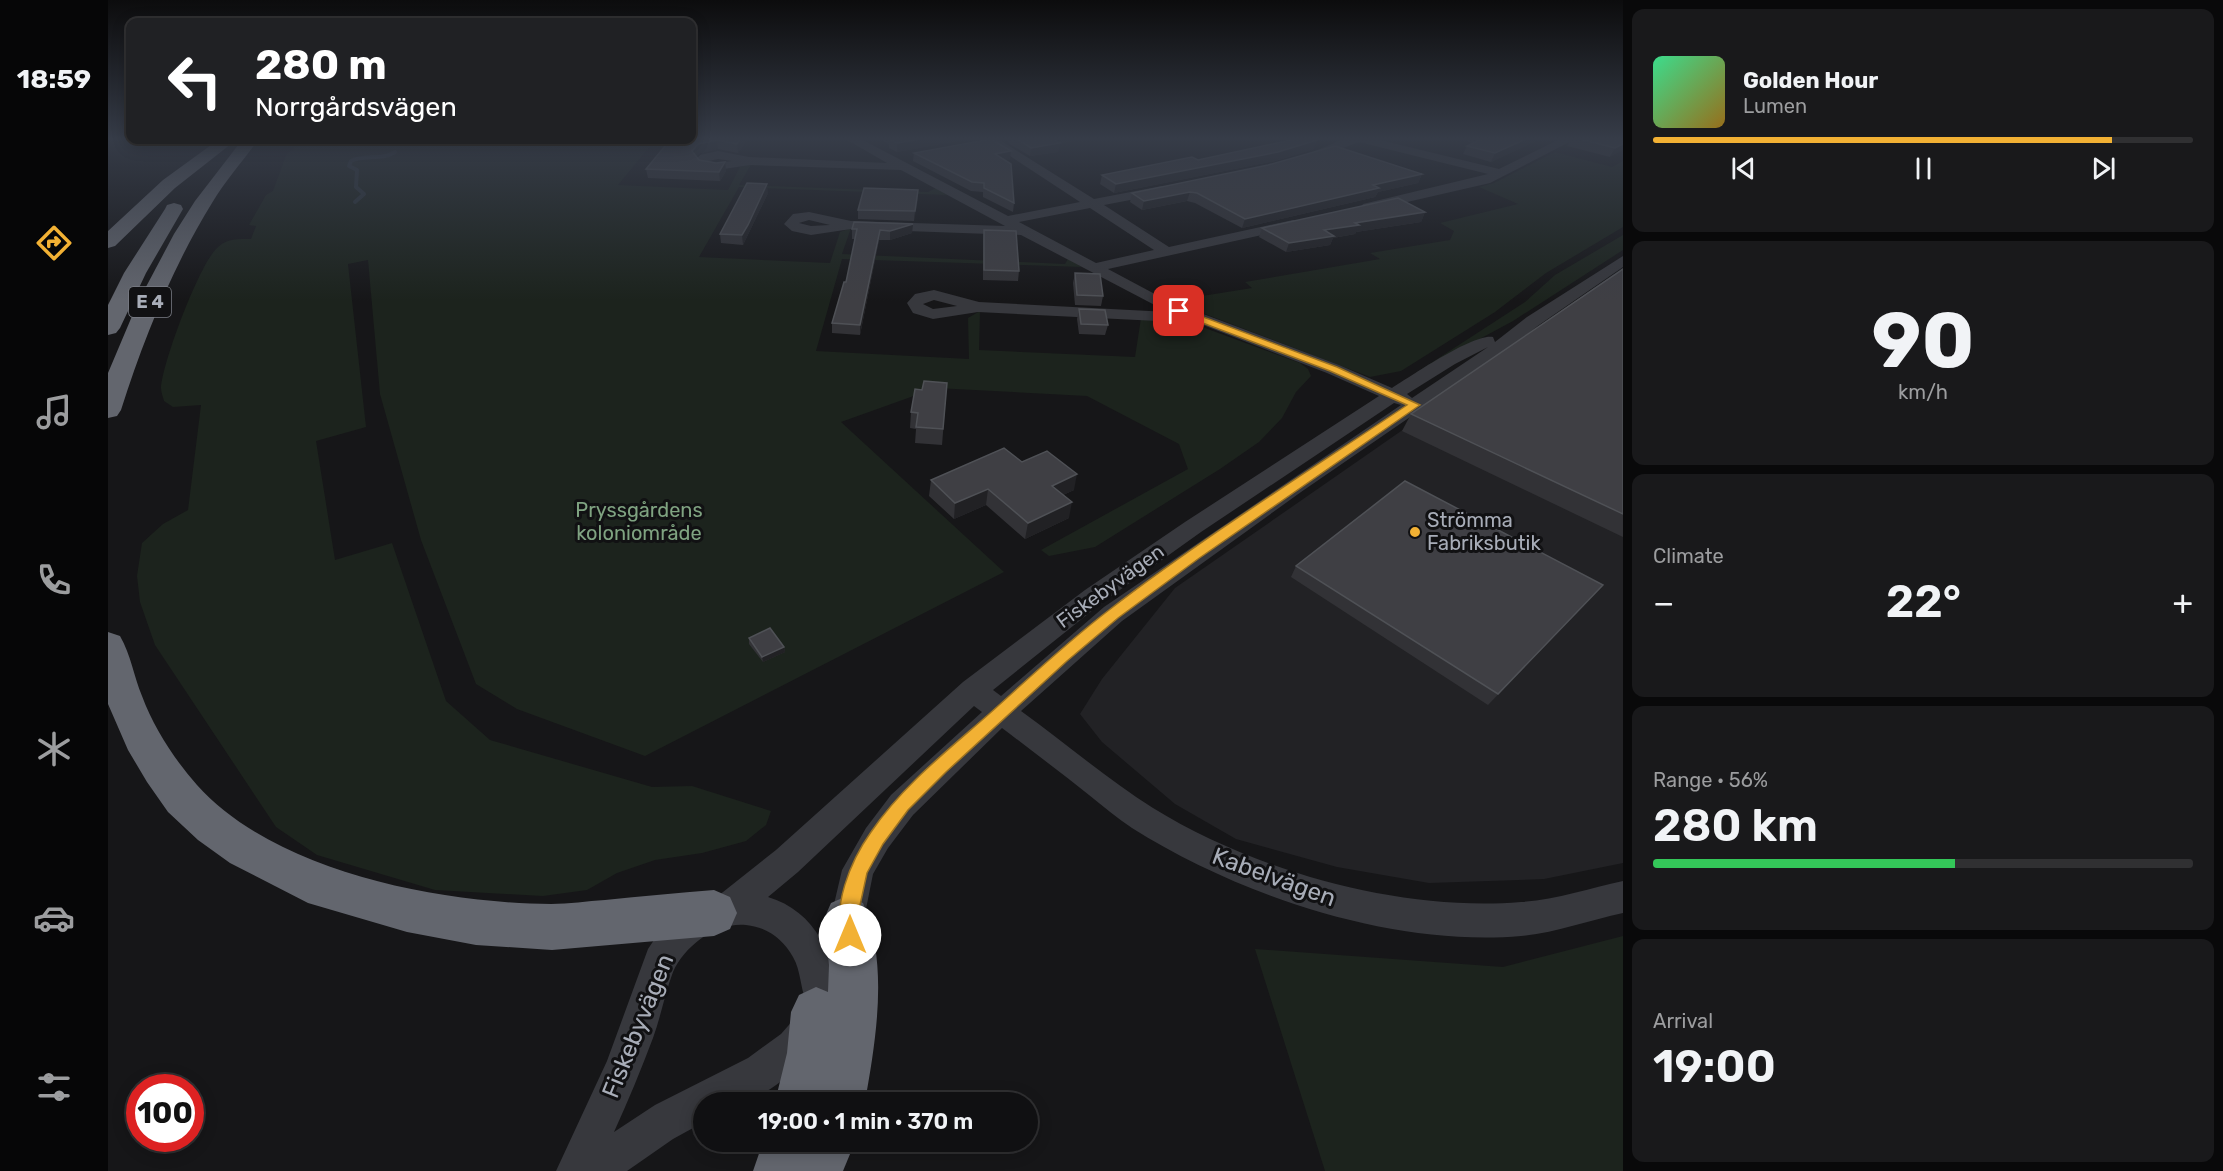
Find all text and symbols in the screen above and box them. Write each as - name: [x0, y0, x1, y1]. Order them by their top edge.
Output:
- text: 280 m: [255, 40, 387, 90]
- icon: left: [156, 42, 234, 120]
- text: 18:59: [17, 63, 91, 95]
- text: Golden Hour: [1743, 67, 1878, 94]
- text: Norrgårdsvägen: [255, 91, 457, 123]
- text: Lumen: [1743, 94, 1807, 118]
- icon: previous: [1727, 152, 1760, 185]
- icon: pause: [1907, 152, 1940, 185]
- icon: next: [2087, 152, 2120, 185]
- icon: directions: [33, 222, 75, 264]
- pin: [1153, 285, 1204, 336]
- road number: E 4: [129, 287, 171, 317]
- icon: arrive: [1162, 294, 1195, 327]
- text: 90: [1871, 294, 1975, 387]
- text: km/h: [1898, 380, 1948, 404]
- icon: music: [33, 391, 75, 433]
- park label: Pryssgårdens koloniområde: [575, 498, 703, 545]
- place label: Strömma Fabriksbutik: [1427, 508, 1541, 555]
- marker: Strömma Fabriksbutik: [1408, 525, 1422, 539]
- street label: Fiskebyvägen: [1051, 539, 1169, 633]
- text: Climate: [1653, 544, 1724, 568]
- icon: phone: [33, 559, 75, 601]
- text: 22°: [1886, 575, 1961, 628]
- text: −: [1653, 583, 1674, 622]
- text: +: [2172, 583, 2193, 622]
- icon: climate: [33, 728, 75, 770]
- text: Range · 56%: [1653, 768, 1768, 792]
- text: 280 km: [1653, 799, 1818, 852]
- street label: Kabelvägen: [1208, 842, 1340, 912]
- icon: car: [33, 897, 75, 939]
- position arrow: [818, 903, 882, 967]
- street label: Fiskebyvägen: [596, 950, 680, 1102]
- text: Arrival: [1653, 1009, 1713, 1033]
- text: 19:00: [1653, 1040, 1776, 1093]
- icon: filters: [33, 1066, 75, 1108]
- speed limit sign: 100: [126, 1074, 204, 1152]
- text: 19:00 · 1 min · 370 m: [758, 1108, 973, 1135]

